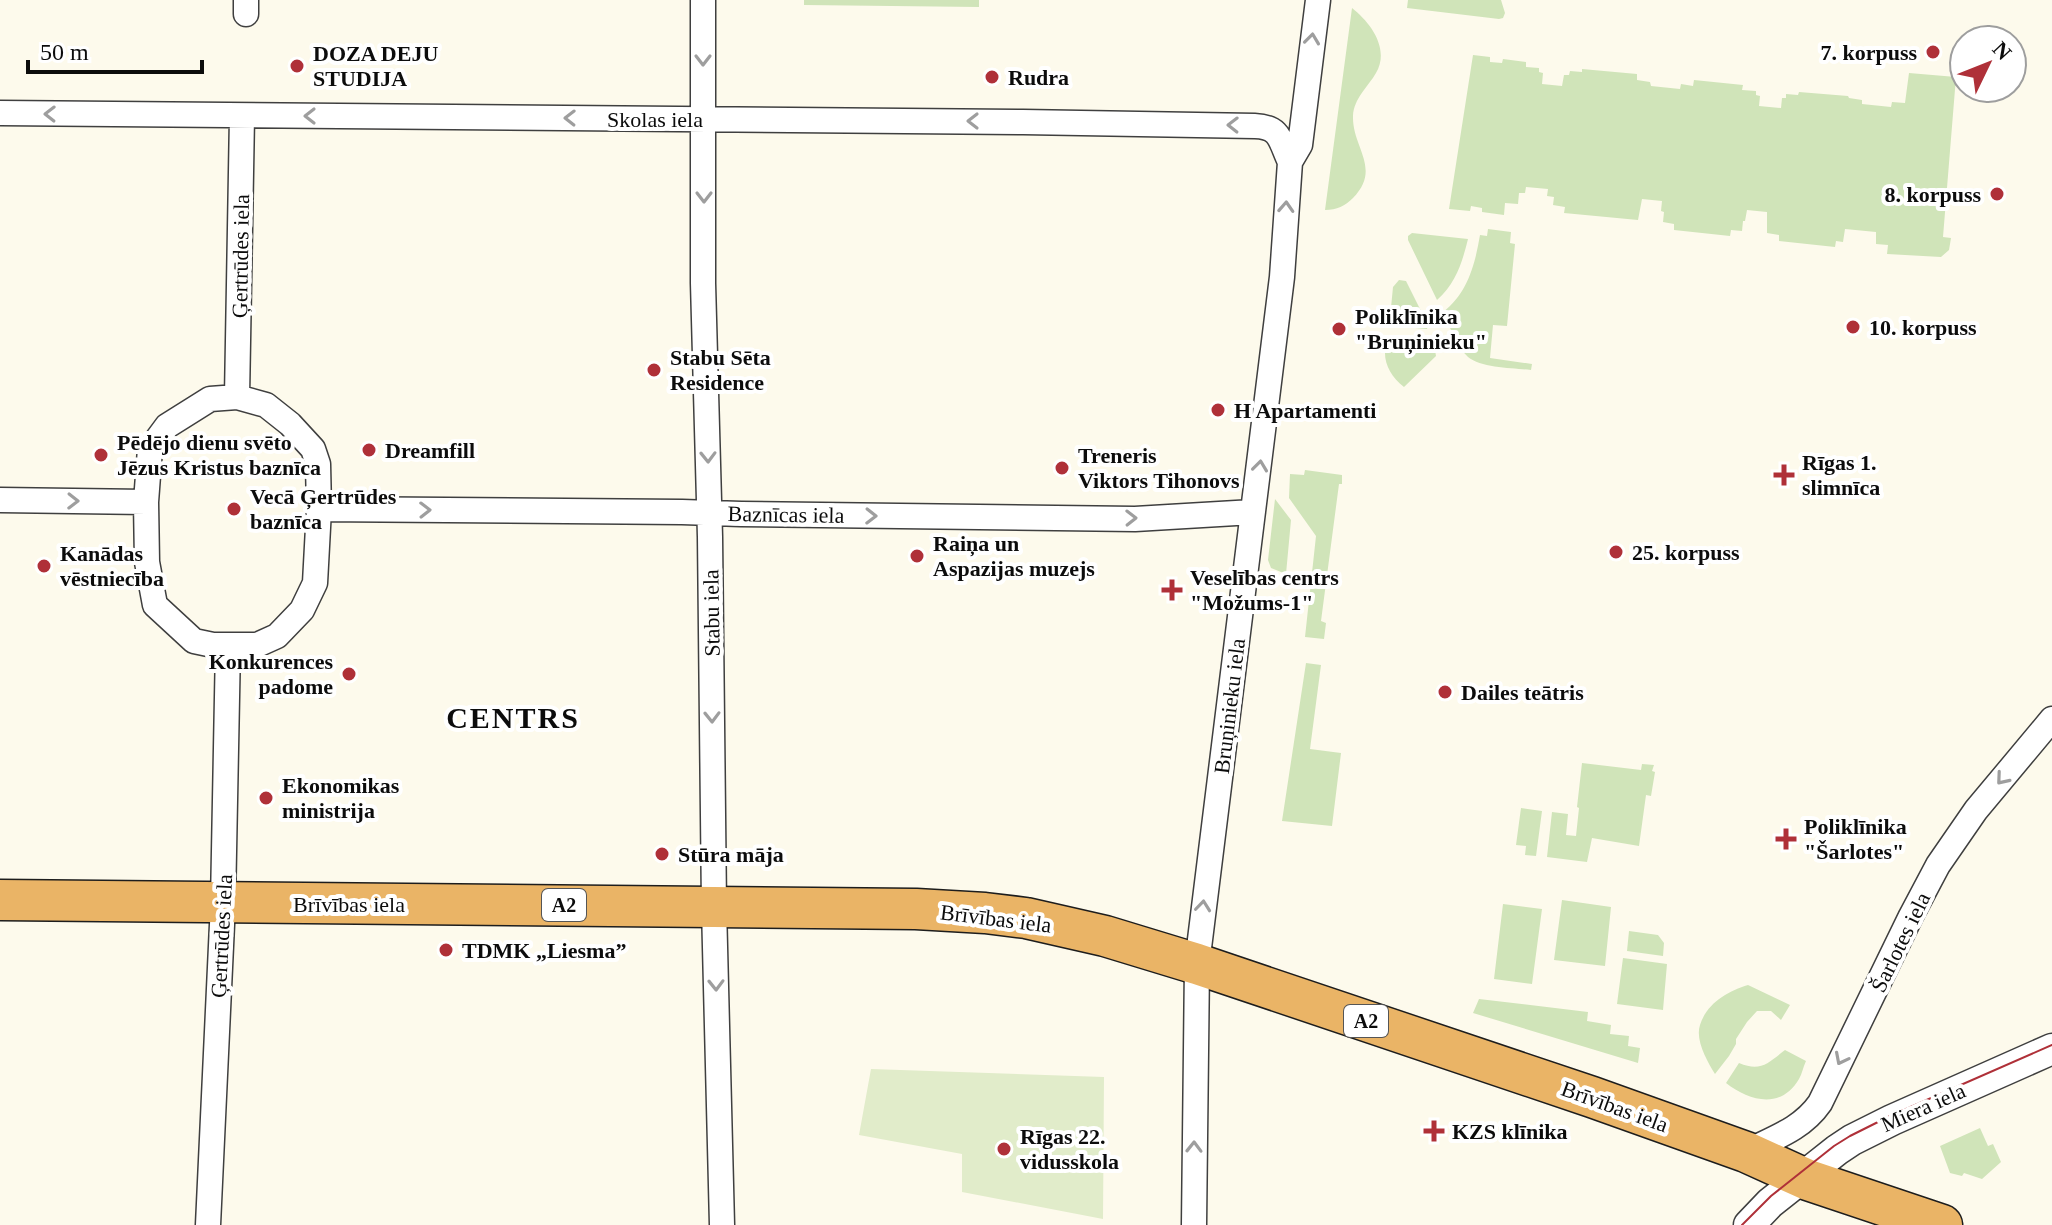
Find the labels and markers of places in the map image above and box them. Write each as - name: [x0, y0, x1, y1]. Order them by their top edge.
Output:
- place label: 7. korpuss: [1820, 40, 1917, 65]
- place label: DOZA DEJU STUDIJA: [313, 41, 438, 91]
- marker: 7. korpuss: [1924, 43, 1942, 61]
- marker: DOZA DEJU STUDIJA: [288, 57, 306, 75]
- place label: Rudra: [1008, 65, 1069, 90]
- marker: Rudra: [983, 68, 1001, 86]
- place label: 8. korpuss: [1884, 182, 1981, 207]
- marker: 8. korpuss: [1988, 185, 2006, 203]
- place label: Poliklīnika "Bruņinieku": [1355, 304, 1487, 355]
- place label: 10. korpuss: [1869, 315, 1977, 340]
- marker: 10. korpuss: [1844, 318, 1862, 336]
- marker: Poliklīnika "Bruņinieku": [1330, 320, 1348, 338]
- place label: Stabu Sēta Residence: [670, 345, 771, 395]
- marker: Stabu Sēta Residence: [645, 361, 663, 379]
- place label: H Apartamenti: [1234, 398, 1376, 423]
- marker: H Apartamenti: [1209, 401, 1227, 419]
- place label: Pēdējo dienu svēto Jēzus Kristus baznīca: [117, 430, 321, 480]
- place label: Dreamfill: [385, 438, 475, 463]
- marker: Dreamfill: [360, 441, 378, 459]
- place label: Treneris Viktors Tihonovs: [1078, 443, 1240, 493]
- marker: Pēdējo dienu svēto Jēzus Kristus baznīca: [92, 446, 110, 464]
- place label: Rīgas 1. slimnīca: [1802, 450, 1880, 500]
- marker: Treneris Viktors Tihonovs: [1053, 459, 1071, 477]
- marker: Rīgas 1. slimnīca: [1773, 464, 1795, 486]
- place label: Vecā Ģertrūdes baznīca: [250, 484, 397, 534]
- marker: Vecā Ģertrūdes baznīca: [225, 500, 243, 518]
- place label: Raiņa un Aspazijas muzejs: [933, 531, 1095, 581]
- place label: 25. korpuss: [1632, 540, 1740, 565]
- place label: Kanādas vēstniecība: [60, 541, 164, 591]
- marker: 25. korpuss: [1607, 543, 1625, 561]
- marker: Raiņa un Aspazijas muzejs: [908, 547, 926, 565]
- marker: Kanādas vēstniecība: [35, 557, 53, 575]
- place label: Veselības centrs "Možums-1": [1190, 565, 1339, 615]
- marker: Veselības centrs "Možums-1": [1161, 579, 1183, 601]
- place label: Konkurences padome: [209, 649, 333, 699]
- marker: Konkurences padome: [340, 665, 358, 683]
- place label: Dailes teātris: [1461, 680, 1584, 705]
- marker: Dailes teātris: [1436, 683, 1454, 701]
- place label: Ekonomikas ministrija: [282, 773, 400, 823]
- marker: Ekonomikas ministrija: [257, 789, 275, 807]
- place label: Poliklīnika "Šarlotes": [1804, 814, 1907, 864]
- marker: Poliklīnika "Šarlotes": [1775, 828, 1797, 850]
- place label: Stūra māja: [678, 842, 784, 867]
- marker: Stūra māja: [653, 845, 671, 863]
- place label: TDMK „Liesma”: [462, 938, 626, 963]
- marker: TDMK „Liesma”: [437, 941, 455, 959]
- place label: KZS klīnika: [1452, 1119, 1568, 1144]
- marker: KZS klīnika: [1423, 1120, 1445, 1142]
- place label: Rīgas 22. vidusskola: [1020, 1124, 1119, 1174]
- marker: Rīgas 22. vidusskola: [995, 1140, 1013, 1158]

